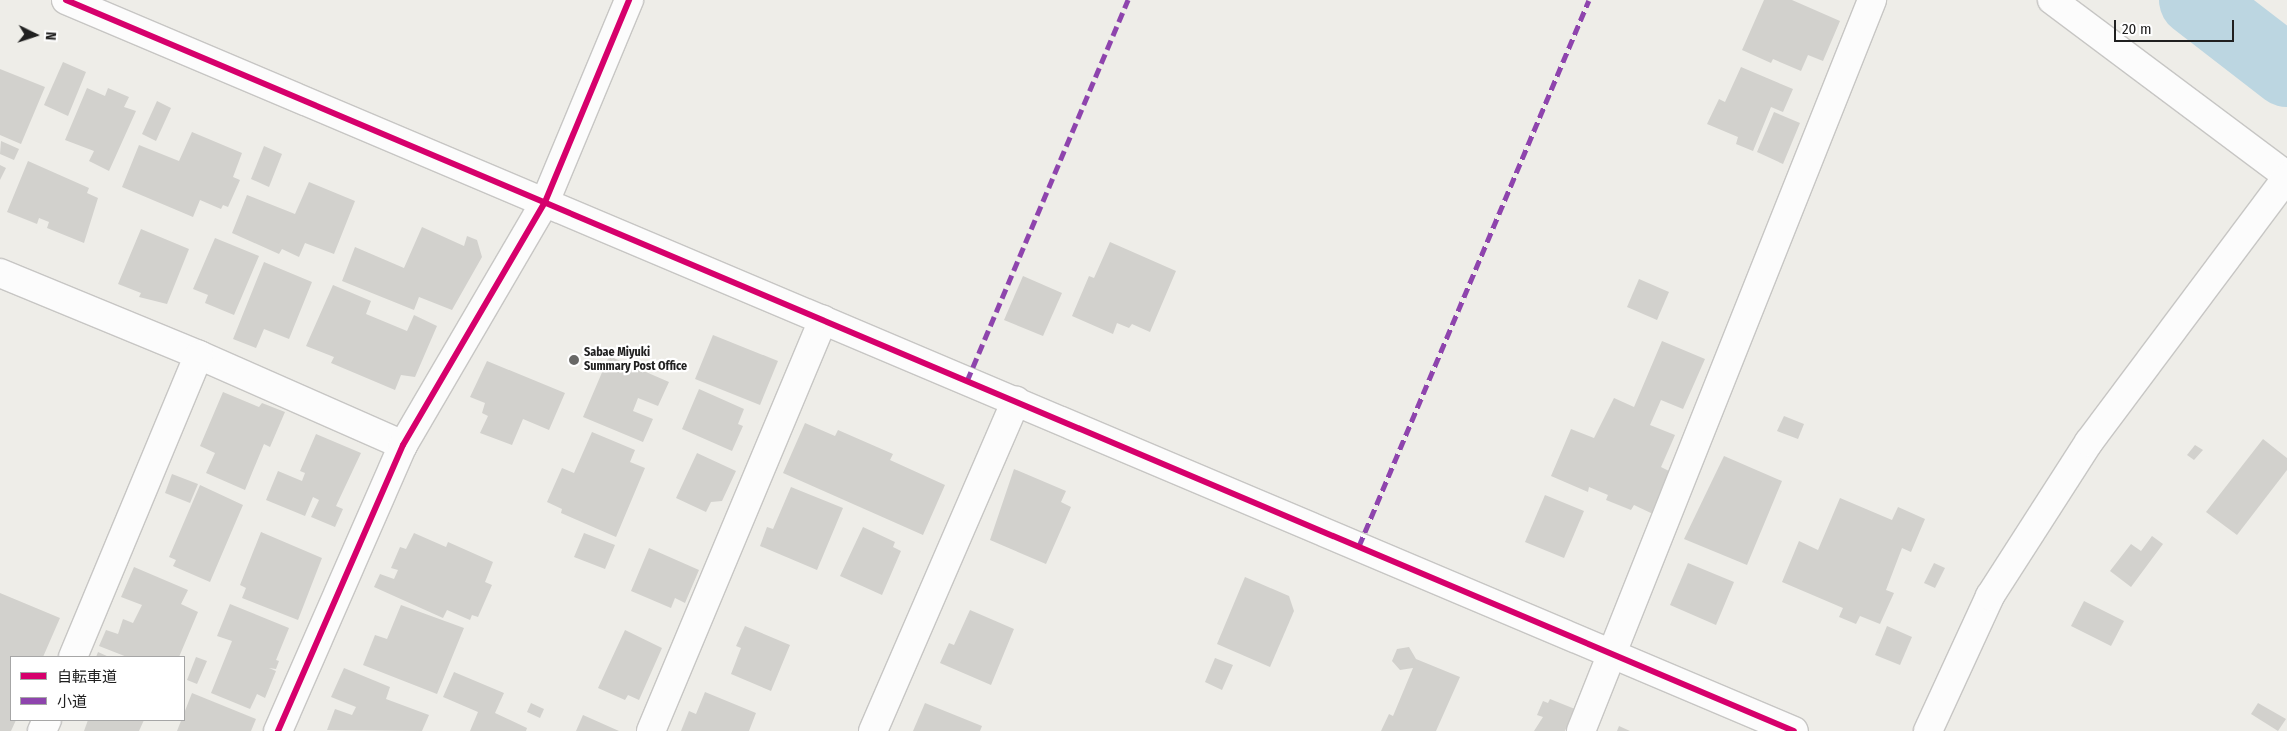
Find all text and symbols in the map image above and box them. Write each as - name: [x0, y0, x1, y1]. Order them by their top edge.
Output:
- north arrow: [10, 10, 60, 60]
- scale bar: [2117, 10, 2237, 42]
- text: 20 m: [2122, 20, 2152, 38]
- text: N: [42, 31, 59, 41]
- place label: Sabae Miyuki Summary Post Office: [584, 346, 687, 374]
- marker: Sabae Miyuki Summary Post Office: [568, 354, 580, 366]
- legend: [10, 656, 185, 721]
- text: 自転車道: [57, 668, 117, 686]
- text: 小道: [57, 693, 87, 711]

